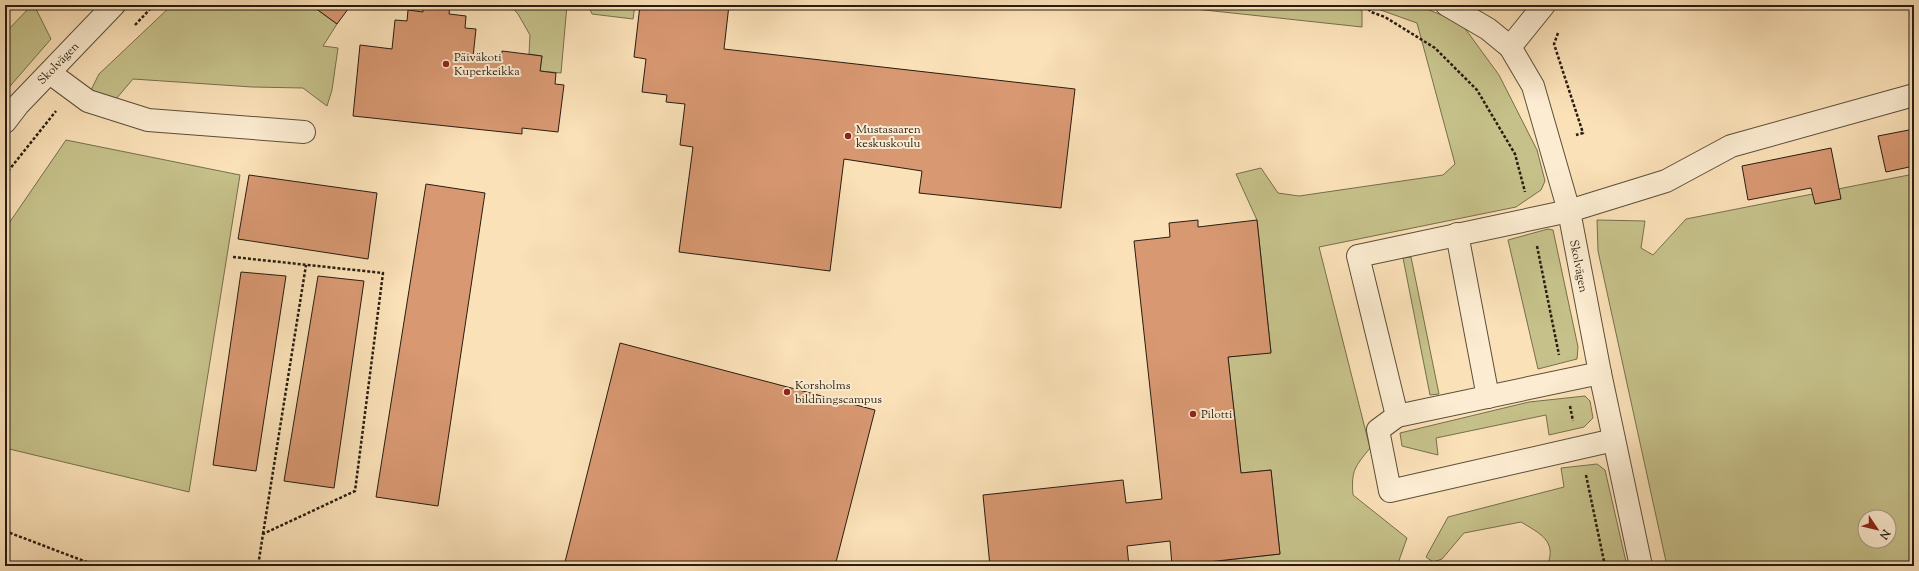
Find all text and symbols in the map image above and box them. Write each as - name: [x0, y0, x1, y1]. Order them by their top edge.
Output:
- street label: Skolvägen: [34, 38, 84, 89]
- place label: Päiväkoti Kuperkeikka: [454, 49, 520, 81]
- marker: Päiväkoti Kuperkeikka: [441, 59, 451, 69]
- place label: Mustasaaren keskuskoulu: [856, 121, 921, 153]
- marker: Mustasaaren keskuskoulu: [843, 131, 853, 141]
- street label: Skolvägen: [1564, 238, 1592, 294]
- place label: Korsholms bildningscampus: [795, 377, 882, 409]
- marker: Korsholms bildningscampus: [782, 387, 792, 397]
- place label: Pilotti: [1201, 406, 1233, 424]
- marker: Pilotti: [1188, 409, 1198, 419]
- north arrow: [1857, 509, 1897, 549]
- text: N: [1875, 525, 1894, 543]

